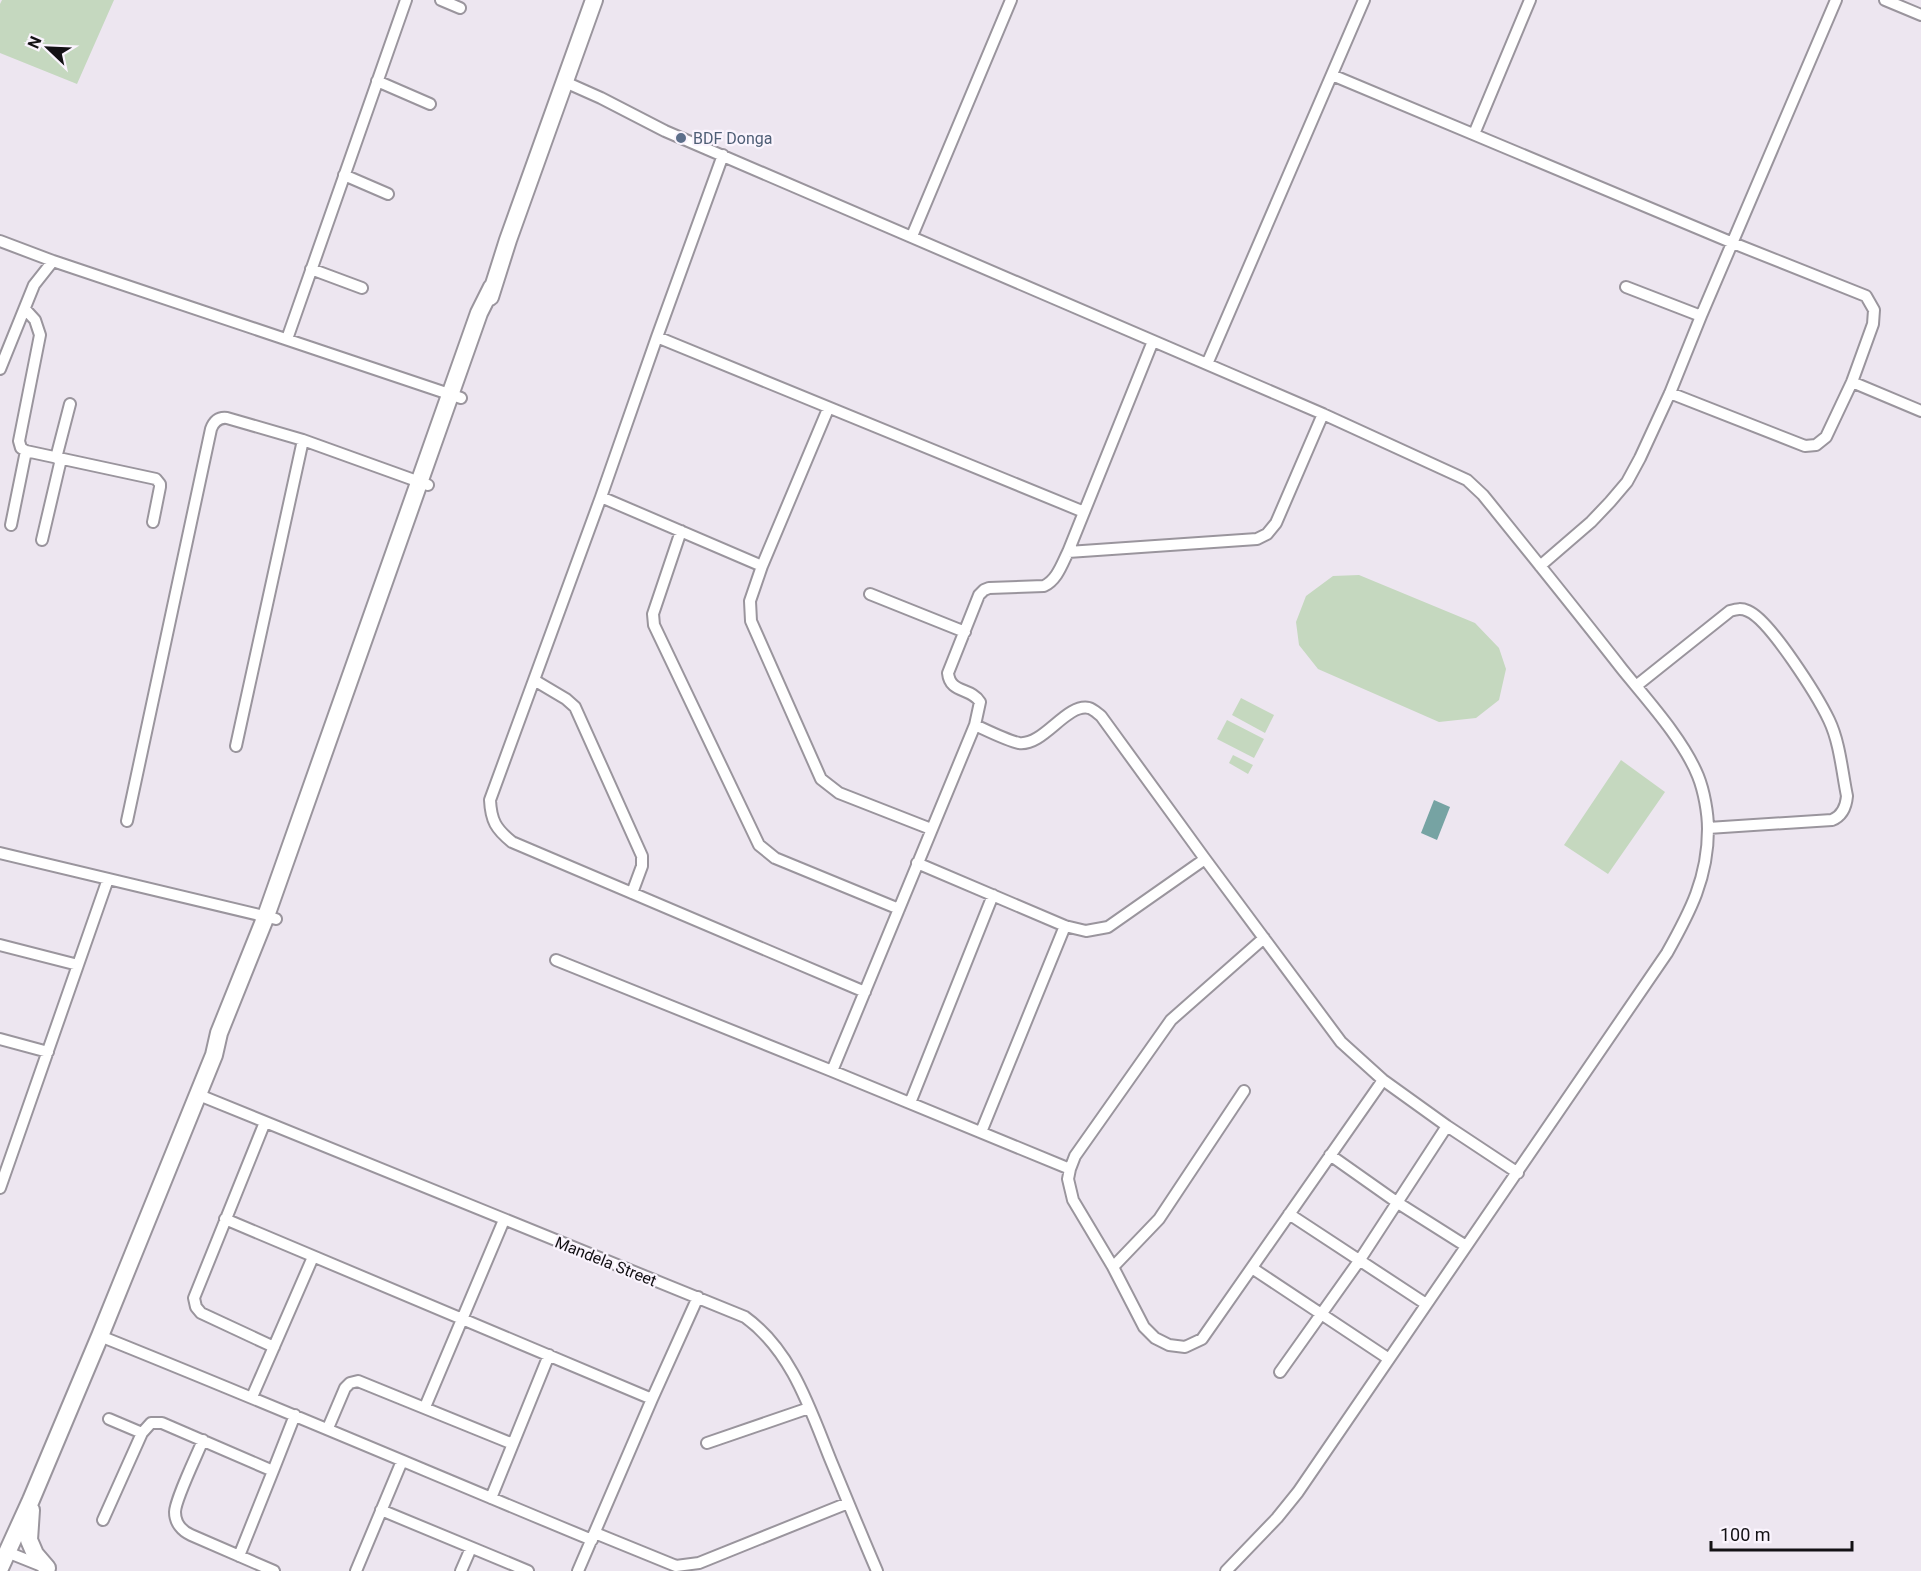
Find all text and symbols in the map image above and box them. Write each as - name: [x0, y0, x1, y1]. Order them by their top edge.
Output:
- north arrow: [18, 18, 78, 78]
- text: N: [24, 33, 46, 51]
- place label: BDF Donga: [693, 129, 772, 148]
- marker: BDF Donga: [674, 131, 688, 145]
- street label: Mandela Street: [552, 1232, 659, 1290]
- scale bar: [1711, 1514, 1852, 1552]
- text: 100 m: [1720, 1524, 1771, 1545]

